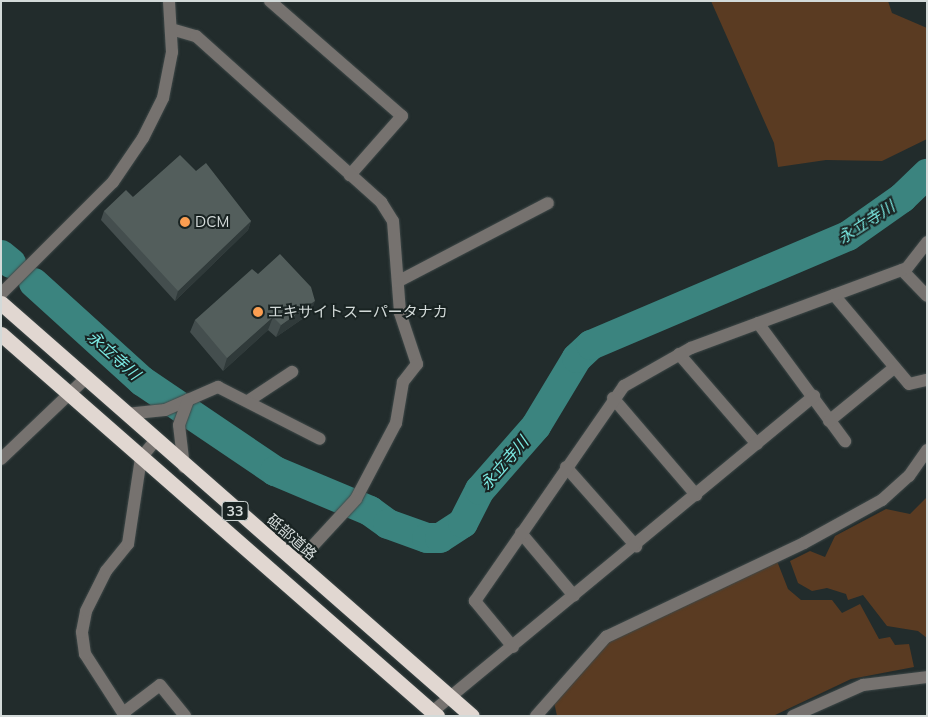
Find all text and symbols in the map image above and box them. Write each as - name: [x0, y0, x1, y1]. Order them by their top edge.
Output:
- water label: 永立寺川: [834, 197, 898, 247]
- place label: DCM: [195, 213, 229, 231]
- marker: DCM: [179, 216, 191, 228]
- place label: エキサイトスーパータナカ: [268, 303, 448, 321]
- marker: エキサイトスーパータナカ: [252, 306, 264, 318]
- water label: 永立寺川: [84, 326, 144, 384]
- water label: 永立寺川: [476, 433, 532, 493]
- road number: 33: [221, 500, 249, 522]
- street label: 砥部道路: [263, 511, 321, 563]

